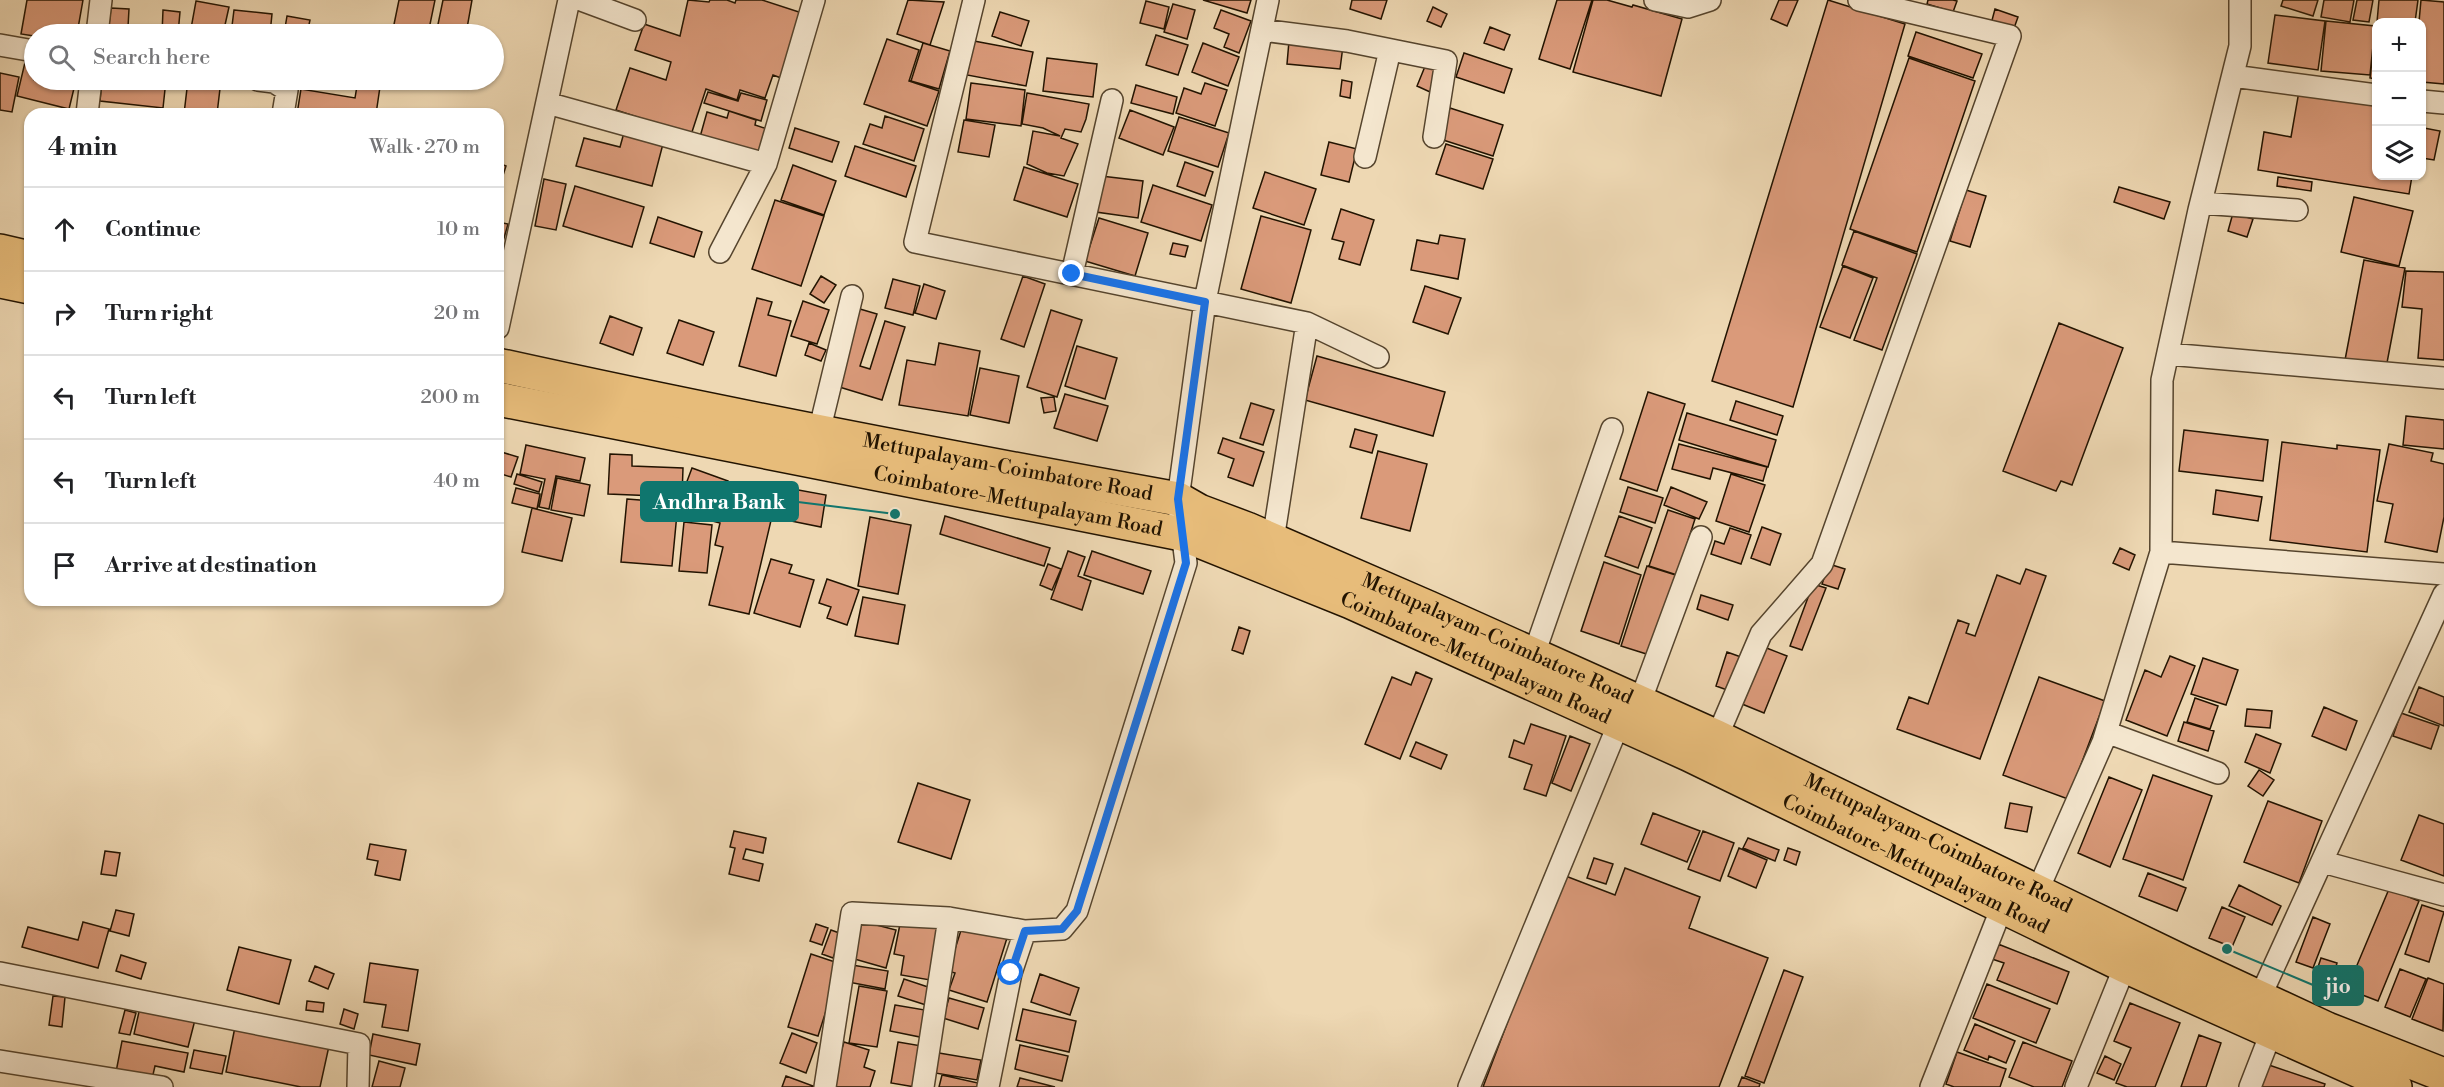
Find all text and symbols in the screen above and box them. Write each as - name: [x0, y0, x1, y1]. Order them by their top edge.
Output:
- map controls: [2372, 18, 2426, 180]
- button: +: [2372, 18, 2426, 72]
- search box: [24, 24, 504, 90]
- icon: search: [45, 41, 78, 74]
- text: Search here: [93, 44, 210, 71]
- button: −: [2372, 72, 2426, 126]
- button: layers: [2372, 126, 2426, 180]
- text: 4 min: [48, 131, 118, 163]
- text: Walk · 270 m: [369, 135, 480, 160]
- icon: ahead: [48, 213, 81, 246]
- text: Continue: [105, 216, 201, 243]
- text: 10 m: [437, 217, 480, 242]
- route end: [1058, 260, 1084, 286]
- icon: right: [48, 297, 81, 330]
- text: Turn right: [105, 300, 213, 327]
- text: 20 m: [434, 301, 480, 326]
- icon: left: [48, 381, 81, 414]
- text: Turn left: [105, 384, 196, 411]
- text: 200 m: [420, 385, 480, 410]
- street label: Mettupalayam-Coimbatore Road: [861, 428, 1155, 507]
- street label: Coimbatore-Mettupalayam Road: [871, 461, 1165, 542]
- icon: left: [48, 465, 81, 498]
- text: Turn left: [105, 468, 196, 495]
- text: 40 m: [433, 469, 480, 494]
- callout: Andhra Bank: [641, 482, 798, 521]
- text: Andhra Bank: [652, 490, 786, 516]
- icon: arrive: [48, 549, 81, 582]
- text: Arrive at destination: [105, 552, 317, 579]
- street label: Mettupalayam-Coimbatore Road: [1358, 568, 1638, 711]
- street label: Coimbatore-Mettupalayam Road: [1337, 587, 1615, 730]
- street label: Mettupalayam-Coimbatore Road: [1800, 768, 2077, 919]
- street label: Coimbatore-Mettupalayam Road: [1778, 789, 2054, 940]
- route start: [997, 959, 1023, 985]
- callout: jio: [2313, 966, 2363, 1005]
- text: jio: [2323, 974, 2351, 1000]

